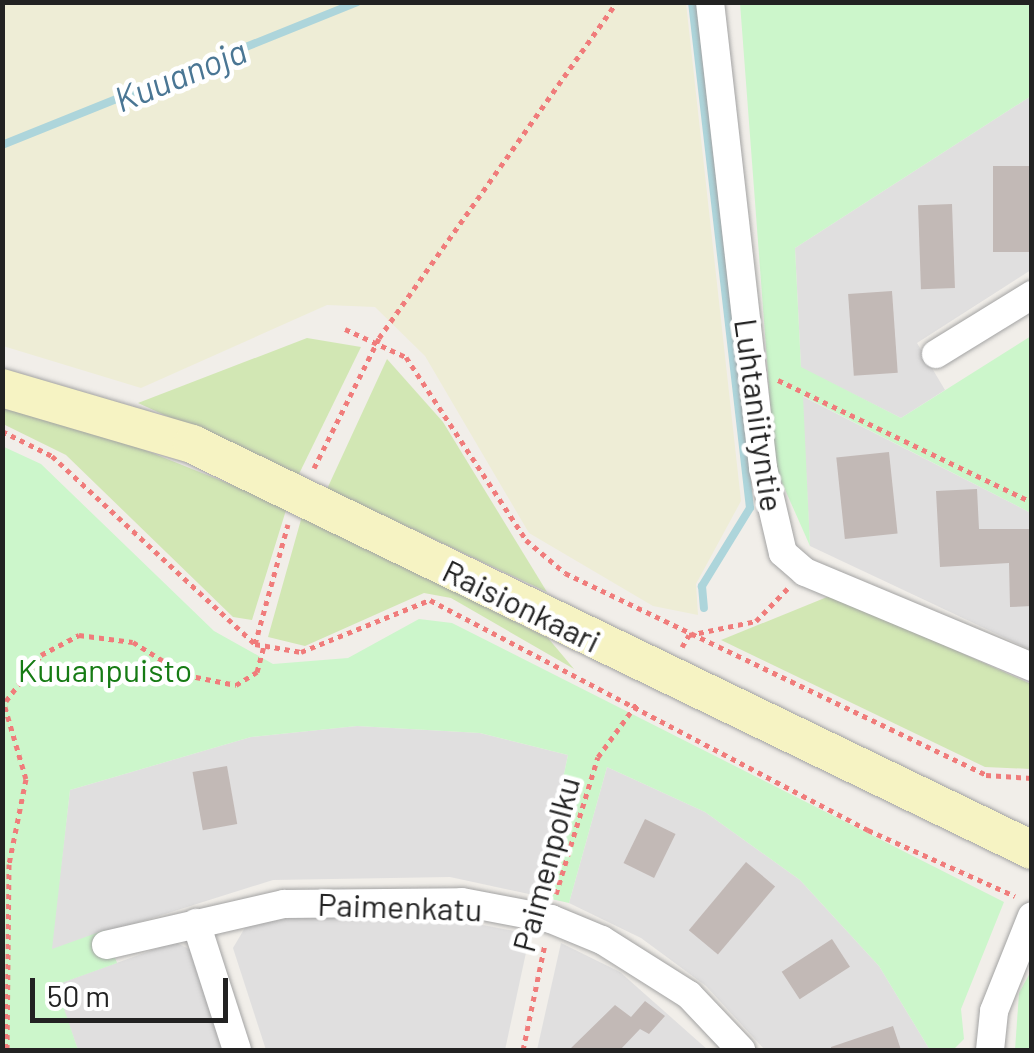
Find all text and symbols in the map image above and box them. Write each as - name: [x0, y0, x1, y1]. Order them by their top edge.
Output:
- water label: Kuuanoja: [108, 28, 252, 120]
- street label: Luhtaniityntie: [727, 316, 793, 514]
- street label: Raisionkaari: [437, 550, 607, 660]
- park label: Kuuanpuisto: [18, 650, 192, 688]
- street label: Paimenpolku: [503, 772, 587, 956]
- street label: Paimenkatu: [317, 884, 483, 928]
- scale bar: [35, 958, 232, 1020]
- text: 50 m: [47, 977, 110, 1013]

